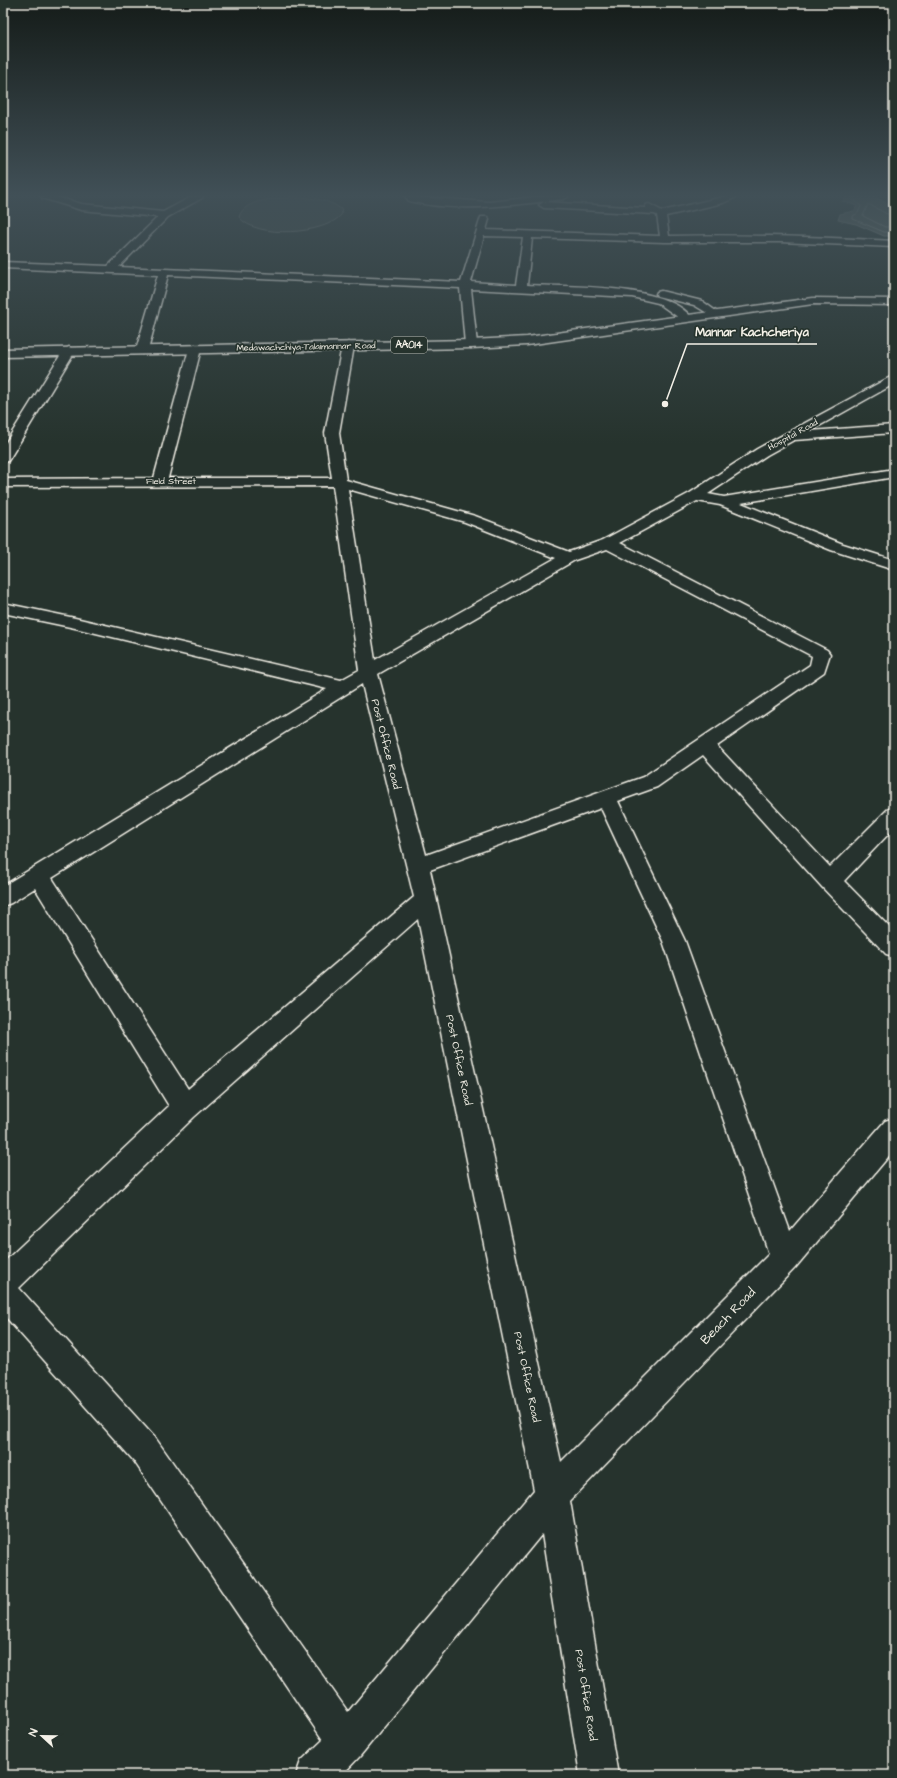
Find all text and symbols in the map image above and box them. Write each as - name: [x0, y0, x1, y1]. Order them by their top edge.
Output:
- callout: Mannar Kachcheriya: [687, 320, 817, 344]
- text: Mannar Kachcheriya: [695, 324, 810, 342]
- road number: AA014: [391, 337, 427, 353]
- street label: Medawachchiya-Talaimannar Road: [236, 339, 376, 355]
- street label: Hospital Road: [766, 416, 821, 454]
- street label: Field Street: [146, 475, 196, 488]
- street label: Post Office Road: [368, 697, 405, 791]
- street label: Post Office Road: [442, 1013, 476, 1107]
- street label: Beach Road: [696, 1283, 760, 1348]
- street label: Post Office Road: [510, 1330, 544, 1424]
- street label: Post Office Road: [571, 1648, 601, 1742]
- north arrow: [22, 1716, 62, 1756]
- text: N: [25, 1726, 41, 1738]

